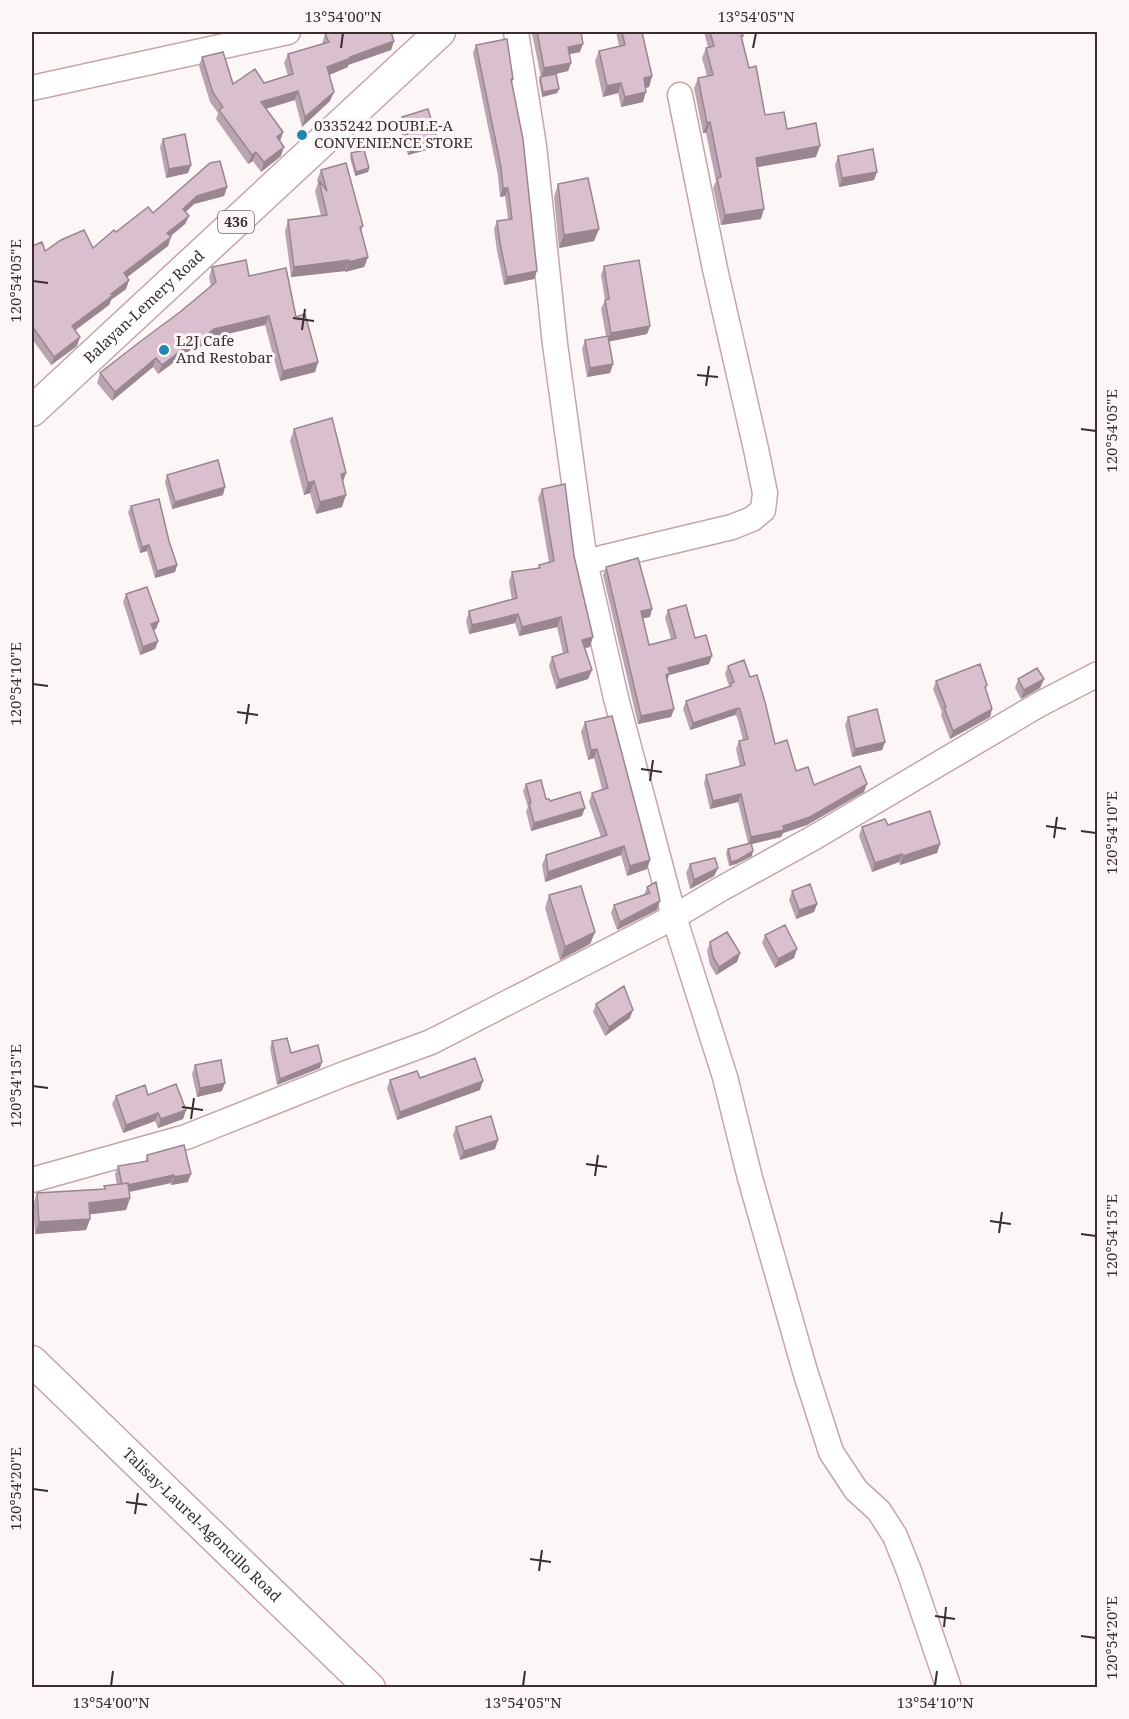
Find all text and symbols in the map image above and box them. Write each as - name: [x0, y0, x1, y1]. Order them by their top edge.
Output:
- text: 13°54'00"N: [304, 6, 382, 26]
- text: 13°54'05"N: [717, 6, 795, 26]
- place label: 0335242 DOUBLE-A CONVENIENCE STORE: [314, 115, 473, 152]
- marker: 0335242 DOUBLE-A CONVENIENCE STORE: [295, 128, 309, 142]
- road number: 436: [218, 211, 254, 233]
- text: 120°54'05"E: [5, 239, 25, 323]
- street label: Balayan-Lemery Road: [79, 245, 208, 367]
- place label: L2J Cafe And Restobar: [176, 330, 273, 367]
- marker: L2J Cafe And Restobar: [157, 343, 171, 357]
- text: 120°54'05"E: [1101, 389, 1121, 473]
- text: 120°54'10"E: [5, 642, 25, 726]
- text: 120°54'10"E: [1101, 791, 1121, 875]
- text: 120°54'15"E: [5, 1044, 25, 1128]
- text: 120°54'15"E: [1101, 1194, 1121, 1278]
- street label: Talisay-Laurel-Agoncillo Road: [119, 1443, 286, 1606]
- text: 120°54'20"E: [5, 1447, 25, 1531]
- text: 120°54'20"E: [1101, 1596, 1121, 1680]
- text: 13°54'00"N: [72, 1692, 150, 1712]
- text: 13°54'05"N: [484, 1692, 562, 1712]
- text: 13°54'10"N: [896, 1692, 974, 1712]

